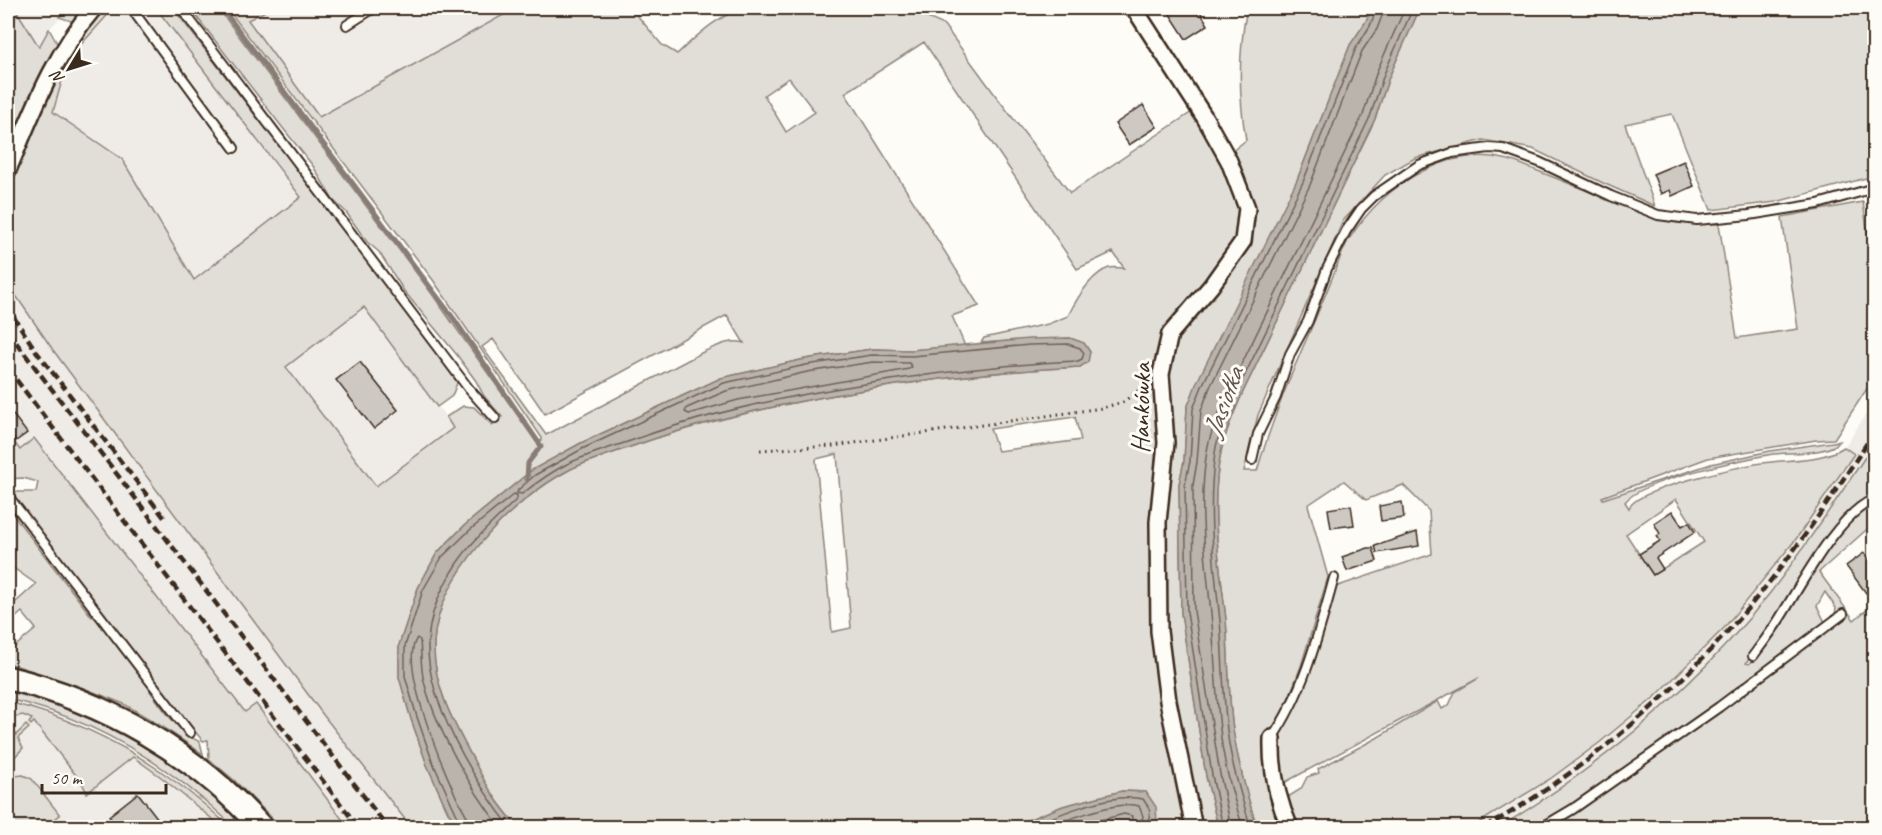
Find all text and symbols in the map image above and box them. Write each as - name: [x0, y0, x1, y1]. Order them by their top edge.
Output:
- north arrow: [39, 39, 99, 99]
- text: N: [45, 65, 69, 88]
- street label: Hankówka: [1124, 361, 1158, 454]
- water label: Jasiołka: [1194, 361, 1252, 443]
- scale bar: [42, 757, 166, 795]
- text: 50 m: [51, 767, 84, 789]

